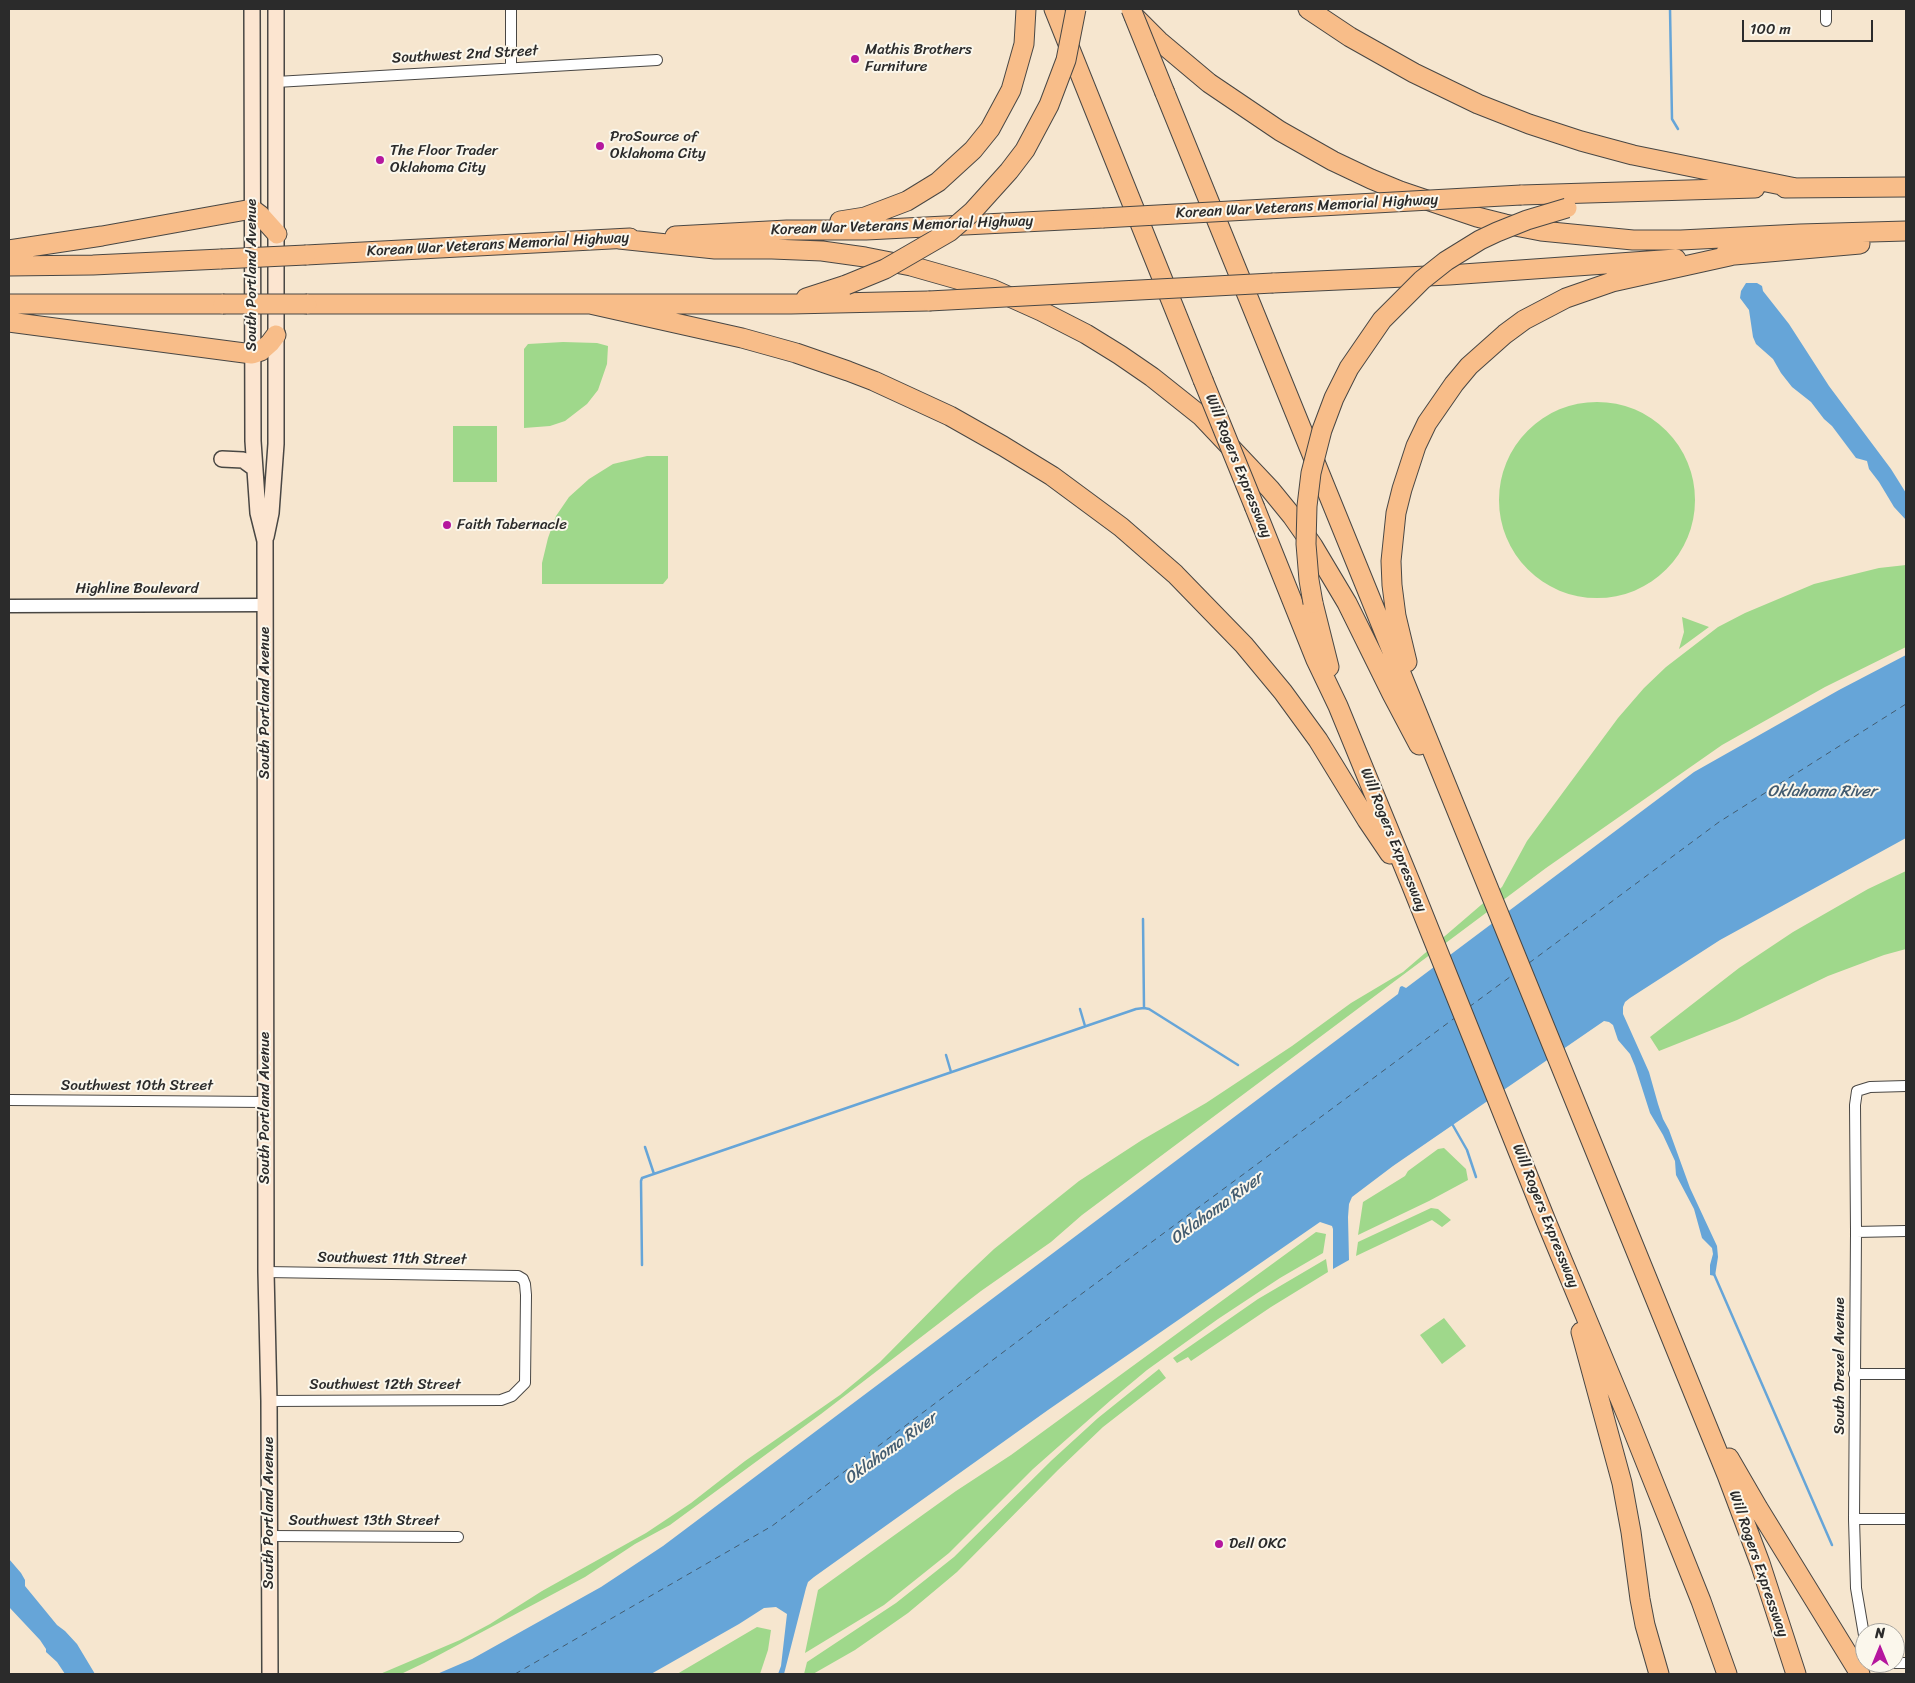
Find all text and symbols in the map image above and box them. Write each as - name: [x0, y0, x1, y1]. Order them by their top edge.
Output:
- scale bar: [1745, 10, 1876, 42]
- text: 100 m: [1750, 16, 1791, 42]
- place label: Mathis Brothers Furniture: [865, 41, 972, 76]
- street label: Southwest 2nd Street: [391, 42, 539, 68]
- marker: Mathis Brothers Furniture: [849, 53, 861, 65]
- place label: ProSource of Oklahoma City: [610, 128, 706, 163]
- marker: ProSource of Oklahoma City: [594, 140, 606, 152]
- place label: The Floor Trader Oklahoma City: [390, 142, 498, 177]
- marker: The Floor Trader Oklahoma City: [374, 154, 386, 166]
- street label: Korean War Veterans Memorial Highway: [1175, 191, 1439, 223]
- street label: South Portland Avenue: [243, 199, 261, 351]
- street label: Korean War Veterans Memorial Highway: [771, 212, 1033, 240]
- street label: Korean War Veterans Memorial Highway: [366, 229, 630, 261]
- street label: Will Rogers Expressway: [1201, 391, 1275, 541]
- place label: Faith Tabernacle: [457, 516, 567, 534]
- marker: Faith Tabernacle: [441, 519, 453, 531]
- street label: Highline Boulevard: [75, 580, 199, 598]
- street label: South Portland Avenue: [256, 627, 274, 779]
- street label: Will Rogers Expressway: [1356, 765, 1430, 915]
- water label: Oklahoma River: [1768, 782, 1876, 802]
- street label: South Portland Avenue: [256, 1032, 274, 1184]
- street label: Southwest 10th Street: [61, 1077, 213, 1095]
- street label: Will Rogers Expressway: [1508, 1141, 1582, 1291]
- water label: Oklahoma River: [1167, 1169, 1267, 1249]
- street label: Southwest 11th Street: [317, 1249, 467, 1269]
- street label: South Drexel Avenue: [1831, 1297, 1849, 1435]
- street label: Southwest 12th Street: [309, 1376, 461, 1394]
- water label: Oklahoma River: [841, 1409, 941, 1489]
- street label: South Portland Avenue: [260, 1437, 278, 1589]
- street label: Will Rogers Expressway: [1724, 1488, 1792, 1640]
- street label: Southwest 13th Street: [288, 1512, 440, 1530]
- place label: Dell OKC: [1229, 1535, 1286, 1553]
- marker: Dell OKC: [1213, 1538, 1225, 1550]
- text: N: [1875, 1621, 1885, 1646]
- north arrow: [1855, 1623, 1905, 1673]

